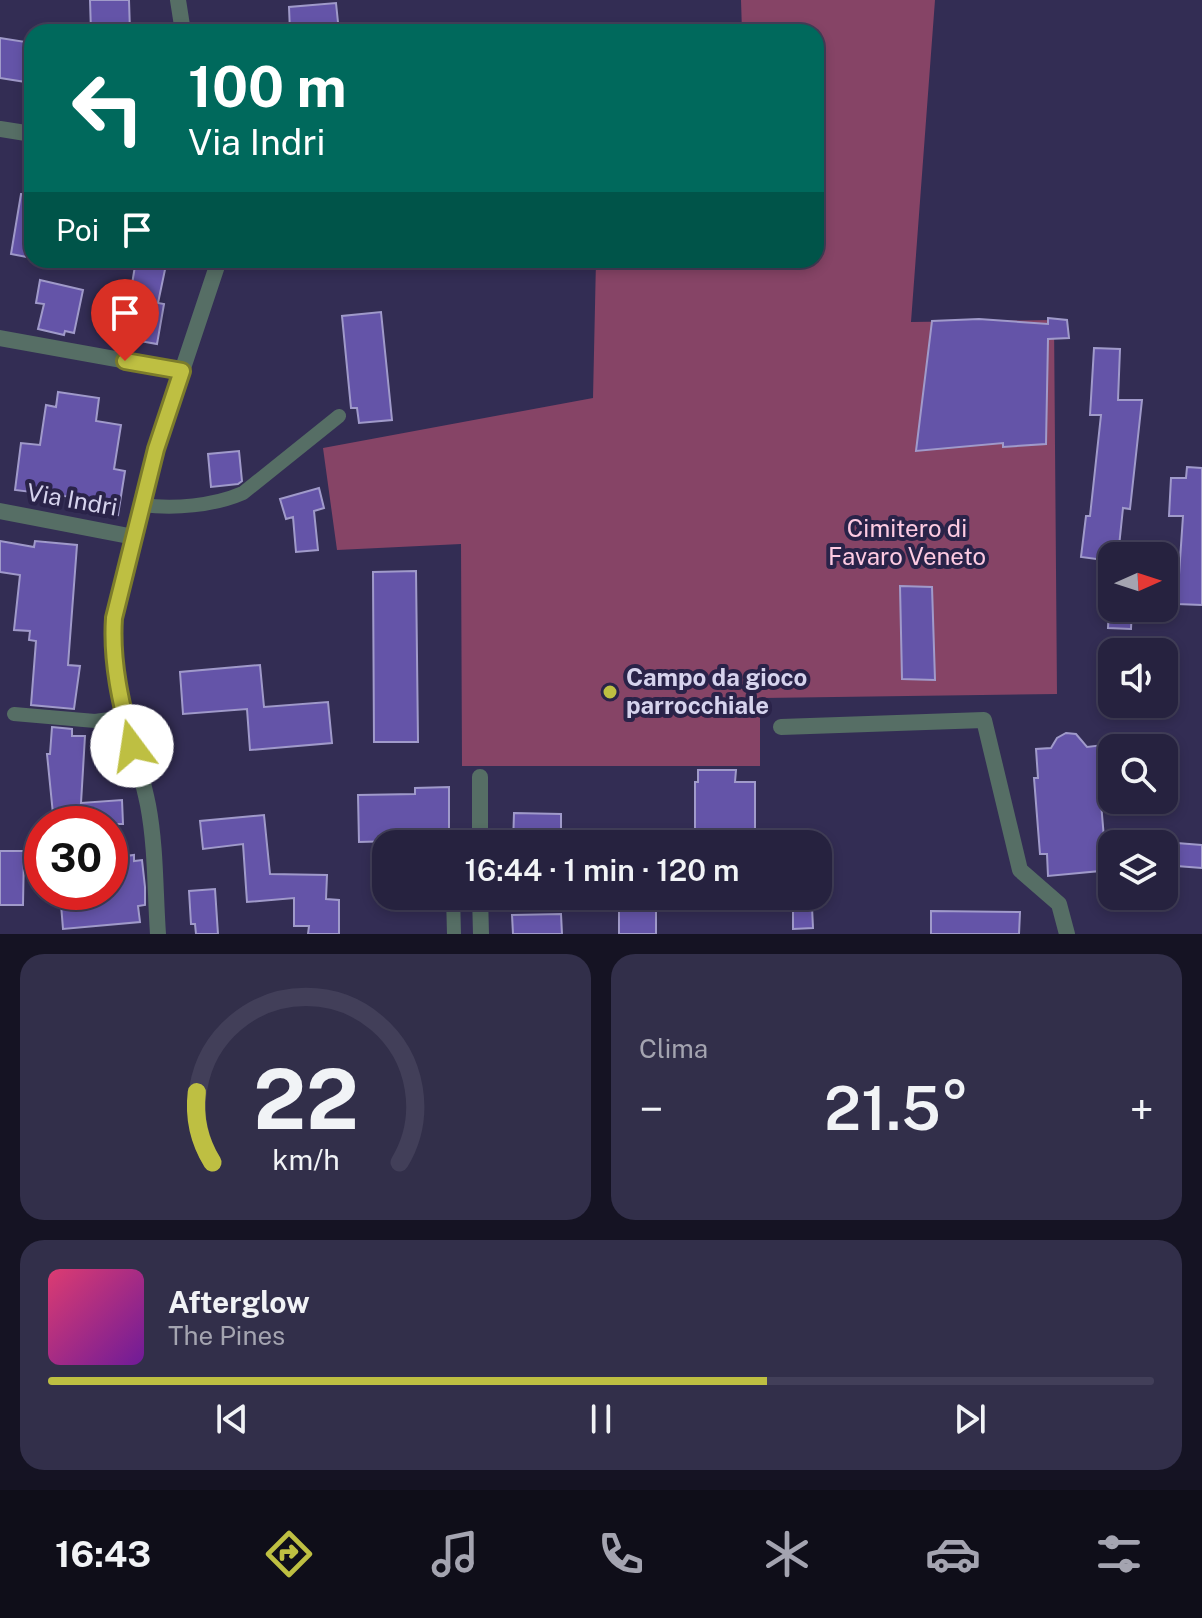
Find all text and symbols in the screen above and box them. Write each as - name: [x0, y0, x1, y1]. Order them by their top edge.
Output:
- text: 100 m: [188, 54, 347, 120]
- icon: left: [56, 56, 160, 160]
- text: Via Indri: [188, 121, 325, 163]
- icon: arrive: [115, 208, 159, 252]
- text: Poi: [56, 212, 99, 248]
- pin: [91, 279, 159, 361]
- icon: arrive: [103, 291, 147, 335]
- street label: Via Indri: [25, 477, 120, 521]
- park label: Cimitero di Favaro Veneto: [828, 514, 986, 570]
- north arrow: [1098, 542, 1178, 622]
- map controls: [1098, 542, 1178, 910]
- button: sound: [1098, 638, 1178, 718]
- place label: Campo da gioco parrocchiale: [626, 663, 807, 719]
- marker: Campo da gioco parrocchiale: [601, 683, 619, 701]
- position arrow: [90, 704, 174, 788]
- button: search: [1098, 734, 1178, 814]
- speed limit sign: 30: [24, 806, 128, 910]
- button: layers: [1098, 830, 1178, 910]
- text: 16:44 · 1 min · 120 m: [464, 852, 740, 888]
- text: Clima: [639, 1033, 708, 1064]
- text: 22: [253, 1050, 358, 1148]
- text: 21.5°: [824, 1073, 969, 1144]
- text: −: [639, 1083, 663, 1135]
- text: +: [1130, 1083, 1154, 1135]
- text: km/h: [272, 1143, 339, 1176]
- text: Afterglow: [168, 1284, 310, 1320]
- text: The Pines: [168, 1320, 285, 1351]
- icon: previous: [210, 1397, 254, 1441]
- icon: pause: [579, 1397, 623, 1441]
- icon: next: [948, 1397, 992, 1441]
- icon: directions: [261, 1526, 317, 1582]
- icon: music: [427, 1526, 483, 1582]
- icon: phone: [593, 1526, 649, 1582]
- icon: climate: [759, 1526, 815, 1582]
- icon: car: [925, 1526, 981, 1582]
- icon: filters: [1091, 1526, 1147, 1582]
- text: 16:43: [55, 1533, 151, 1575]

